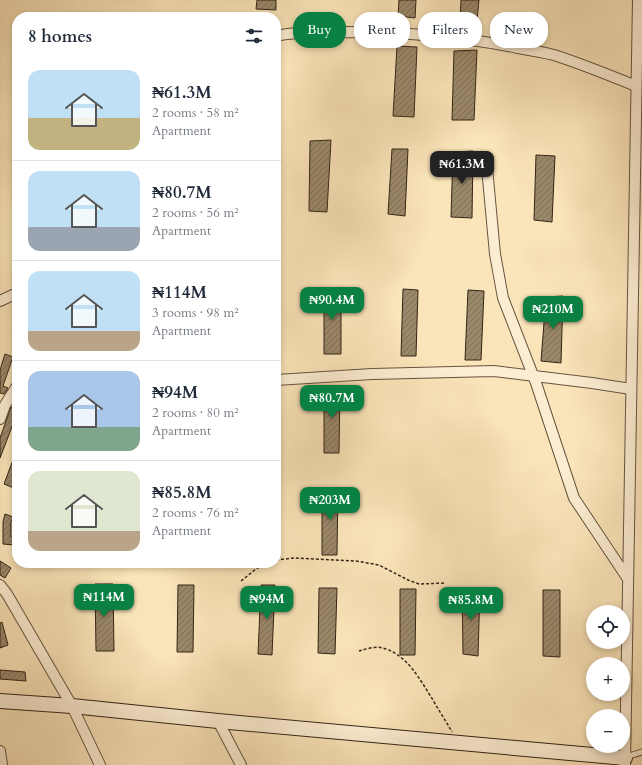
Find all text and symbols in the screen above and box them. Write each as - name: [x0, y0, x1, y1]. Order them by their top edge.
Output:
- chip: Buy: [293, 12, 346, 48]
- chip: Rent: [354, 12, 410, 48]
- chip: Filters: [418, 12, 482, 48]
- chip: New: [490, 12, 548, 48]
- text: 8 homes: [28, 25, 92, 48]
- icon: filters: [243, 25, 265, 47]
- text: ₦61.3M: [152, 81, 212, 104]
- icon: home: [60, 86, 108, 134]
- text: 2 rooms · 58 m²: [152, 104, 239, 122]
- text: Apartment: [152, 122, 211, 140]
- pin: ₦61.3M: [429, 151, 495, 185]
- text: ₦61.3M: [439, 155, 485, 173]
- text: ₦80.7M: [152, 181, 212, 204]
- icon: home: [60, 187, 108, 235]
- text: 2 rooms · 56 m²: [152, 204, 239, 222]
- text: Apartment: [152, 222, 211, 240]
- text: ₦114M: [152, 281, 207, 304]
- icon: home: [60, 287, 108, 335]
- pin: ₦90.4M: [299, 287, 365, 321]
- text: ₦90.4M: [309, 291, 355, 309]
- pin: ₦210M: [525, 296, 581, 330]
- text: ₦210M: [532, 300, 574, 318]
- text: 3 rooms · 98 m²: [152, 304, 239, 322]
- text: Apartment: [152, 322, 211, 340]
- text: ₦94M: [152, 381, 198, 404]
- pin: ₦80.7M: [299, 385, 365, 419]
- icon: home: [60, 387, 108, 435]
- text: ₦80.7M: [309, 389, 355, 407]
- text: 2 rooms · 80 m²: [152, 404, 239, 422]
- text: Apartment: [152, 422, 211, 440]
- text: ₦85.8M: [152, 481, 212, 504]
- icon: home: [60, 487, 108, 535]
- pin: ₦203M: [302, 487, 358, 521]
- text: ₦203M: [309, 491, 351, 509]
- text: 2 rooms · 76 m²: [152, 504, 239, 522]
- text: Apartment: [152, 522, 211, 540]
- pin: ₦114M: [76, 584, 132, 618]
- pin: ₦94M: [243, 586, 291, 620]
- pin: ₦85.8M: [438, 587, 504, 621]
- text: ₦114M: [83, 588, 125, 606]
- text: ₦94M: [249, 590, 285, 608]
- text: ₦85.8M: [448, 591, 494, 609]
- map controls: [586, 605, 630, 753]
- button: locate: [586, 605, 630, 649]
- button: +: [586, 657, 630, 701]
- button: −: [586, 709, 630, 753]

